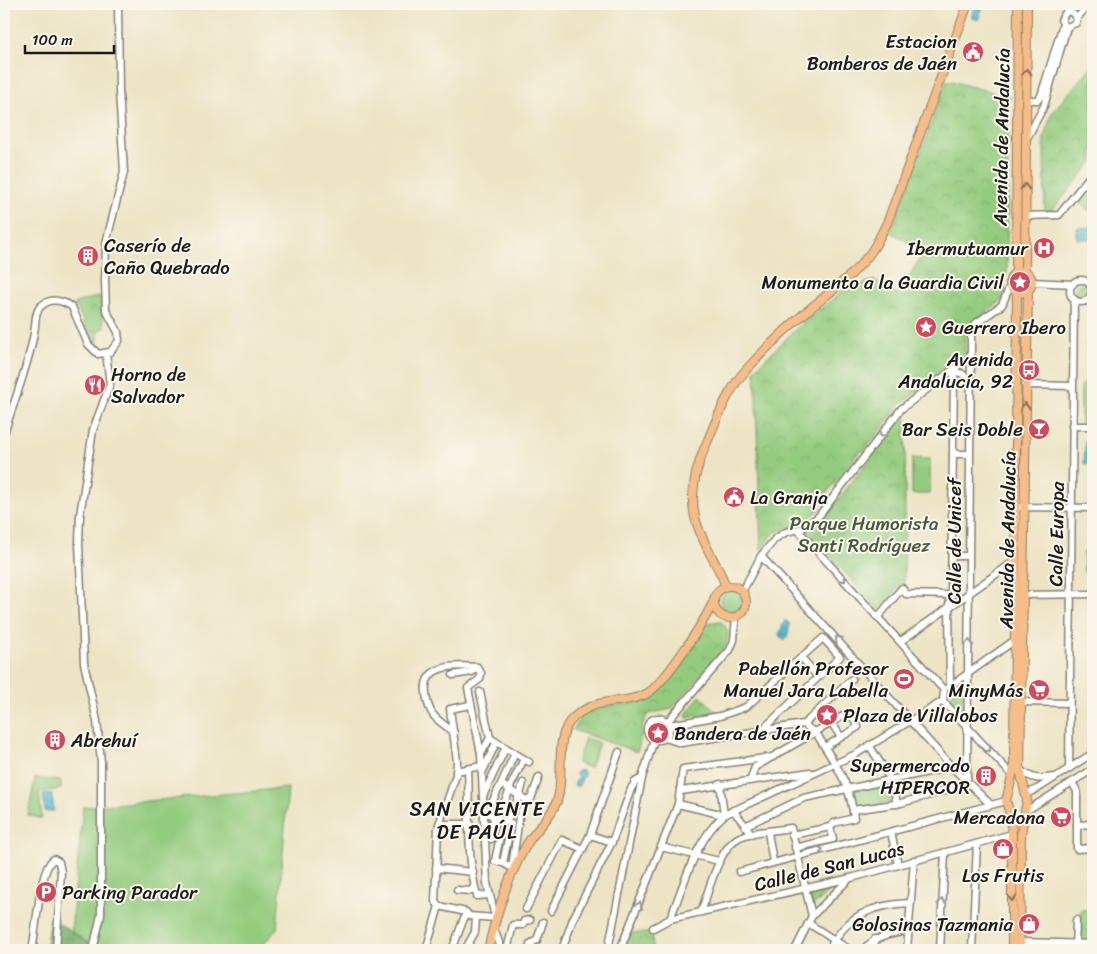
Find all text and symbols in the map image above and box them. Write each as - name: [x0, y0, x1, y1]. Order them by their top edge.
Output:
- scale bar: [25, 22, 114, 54]
- place label: Estacion Bomberos de Jaén: [807, 25, 957, 80]
- text: 100 m: [32, 27, 73, 53]
- public building icon: Estacion Bomberos de Jaén: [961, 40, 985, 64]
- street label: Avenida de Andalucía: [983, 47, 1020, 227]
- one-way arrow: [1022, 68, 1032, 76]
- one-way arrow: [1020, 183, 1031, 191]
- place label: Caserío de Caño Quebrado: [104, 229, 230, 284]
- place label: Ibermutuamur: [906, 232, 1029, 265]
- hospital icon: Ibermutuamur: [1032, 236, 1056, 260]
- building icon: Caserío de Caño Quebrado: [76, 244, 100, 268]
- place label: Monumento a la Guardia Civil: [761, 266, 1005, 299]
- place icon: Monumento a la Guardia Civil: [1008, 270, 1032, 294]
- place label: Guerrero Ibero: [942, 311, 1066, 344]
- place icon: Guerrero Ibero: [914, 315, 938, 339]
- place label: Avenida Andalucía, 92: [897, 343, 1013, 398]
- place label: Horno de Salvador: [111, 358, 186, 413]
- bus stop icon: Avenida Andalucía, 92: [1017, 358, 1041, 382]
- restaurant icon: Horno de Salvador: [83, 373, 107, 397]
- one-way arrow: [1020, 402, 1030, 410]
- place label: Bar Seis Doble: [902, 413, 1023, 446]
- bar icon: Bar Seis Doble: [1027, 417, 1051, 441]
- one-way arrow: [879, 428, 888, 438]
- street label: Avenida de Andalucía: [989, 450, 1026, 630]
- street label: Calle de Unicef: [938, 476, 971, 604]
- place label: La Granja: [750, 481, 828, 514]
- street label: Calle Europa: [1039, 481, 1074, 587]
- public building icon: La Granja: [722, 485, 746, 509]
- park label: Parque Humorista Santi Rodríguez: [789, 507, 939, 562]
- one-way arrow: [837, 573, 846, 582]
- one-way arrow: [835, 636, 844, 645]
- one-way arrow: [964, 639, 974, 646]
- place label: Pabellón Profesor Manuel Jara Labella: [723, 652, 889, 707]
- sports icon: Pabellón Profesor Manuel Jara Labella: [892, 667, 916, 691]
- place label: MinyMás: [949, 674, 1023, 707]
- supermarket icon: MinyMás: [1027, 678, 1051, 702]
- place label: Plaza de Villalobos: [843, 699, 998, 732]
- place icon: Plaza de Villalobos: [815, 703, 839, 727]
- place label: Bandera de Jaén: [674, 717, 811, 750]
- place icon: Bandera de Jaén: [646, 721, 670, 745]
- place label: Abrehuí: [70, 724, 140, 757]
- building icon: Abrehuí: [43, 728, 67, 752]
- one-way arrow: [982, 744, 991, 753]
- place label: Supermercado HIPERCOR: [850, 749, 970, 804]
- building icon: Supermercado HIPERCOR: [974, 764, 998, 788]
- district label: SAN VICENTE DE PAÚL: [409, 792, 545, 850]
- place label: Mercadona: [954, 801, 1045, 834]
- supermarket icon: Mercadona: [1049, 805, 1073, 829]
- street label: Calle de San Lucas: [751, 832, 908, 901]
- shop icon: Los Frutis: [991, 837, 1015, 861]
- one-way arrow: [816, 845, 825, 856]
- place label: Los Frutis: [962, 859, 1044, 892]
- place label: Parking Parador: [62, 876, 198, 909]
- parking icon: Parking Parador: [34, 880, 58, 904]
- one-way arrow: [1007, 894, 1017, 902]
- one-way arrow: [937, 897, 948, 905]
- one-way arrow: [633, 902, 643, 910]
- place label: Golosinas Tazmania: [852, 908, 1013, 941]
- shop icon: Golosinas Tazmania: [1017, 912, 1041, 936]

